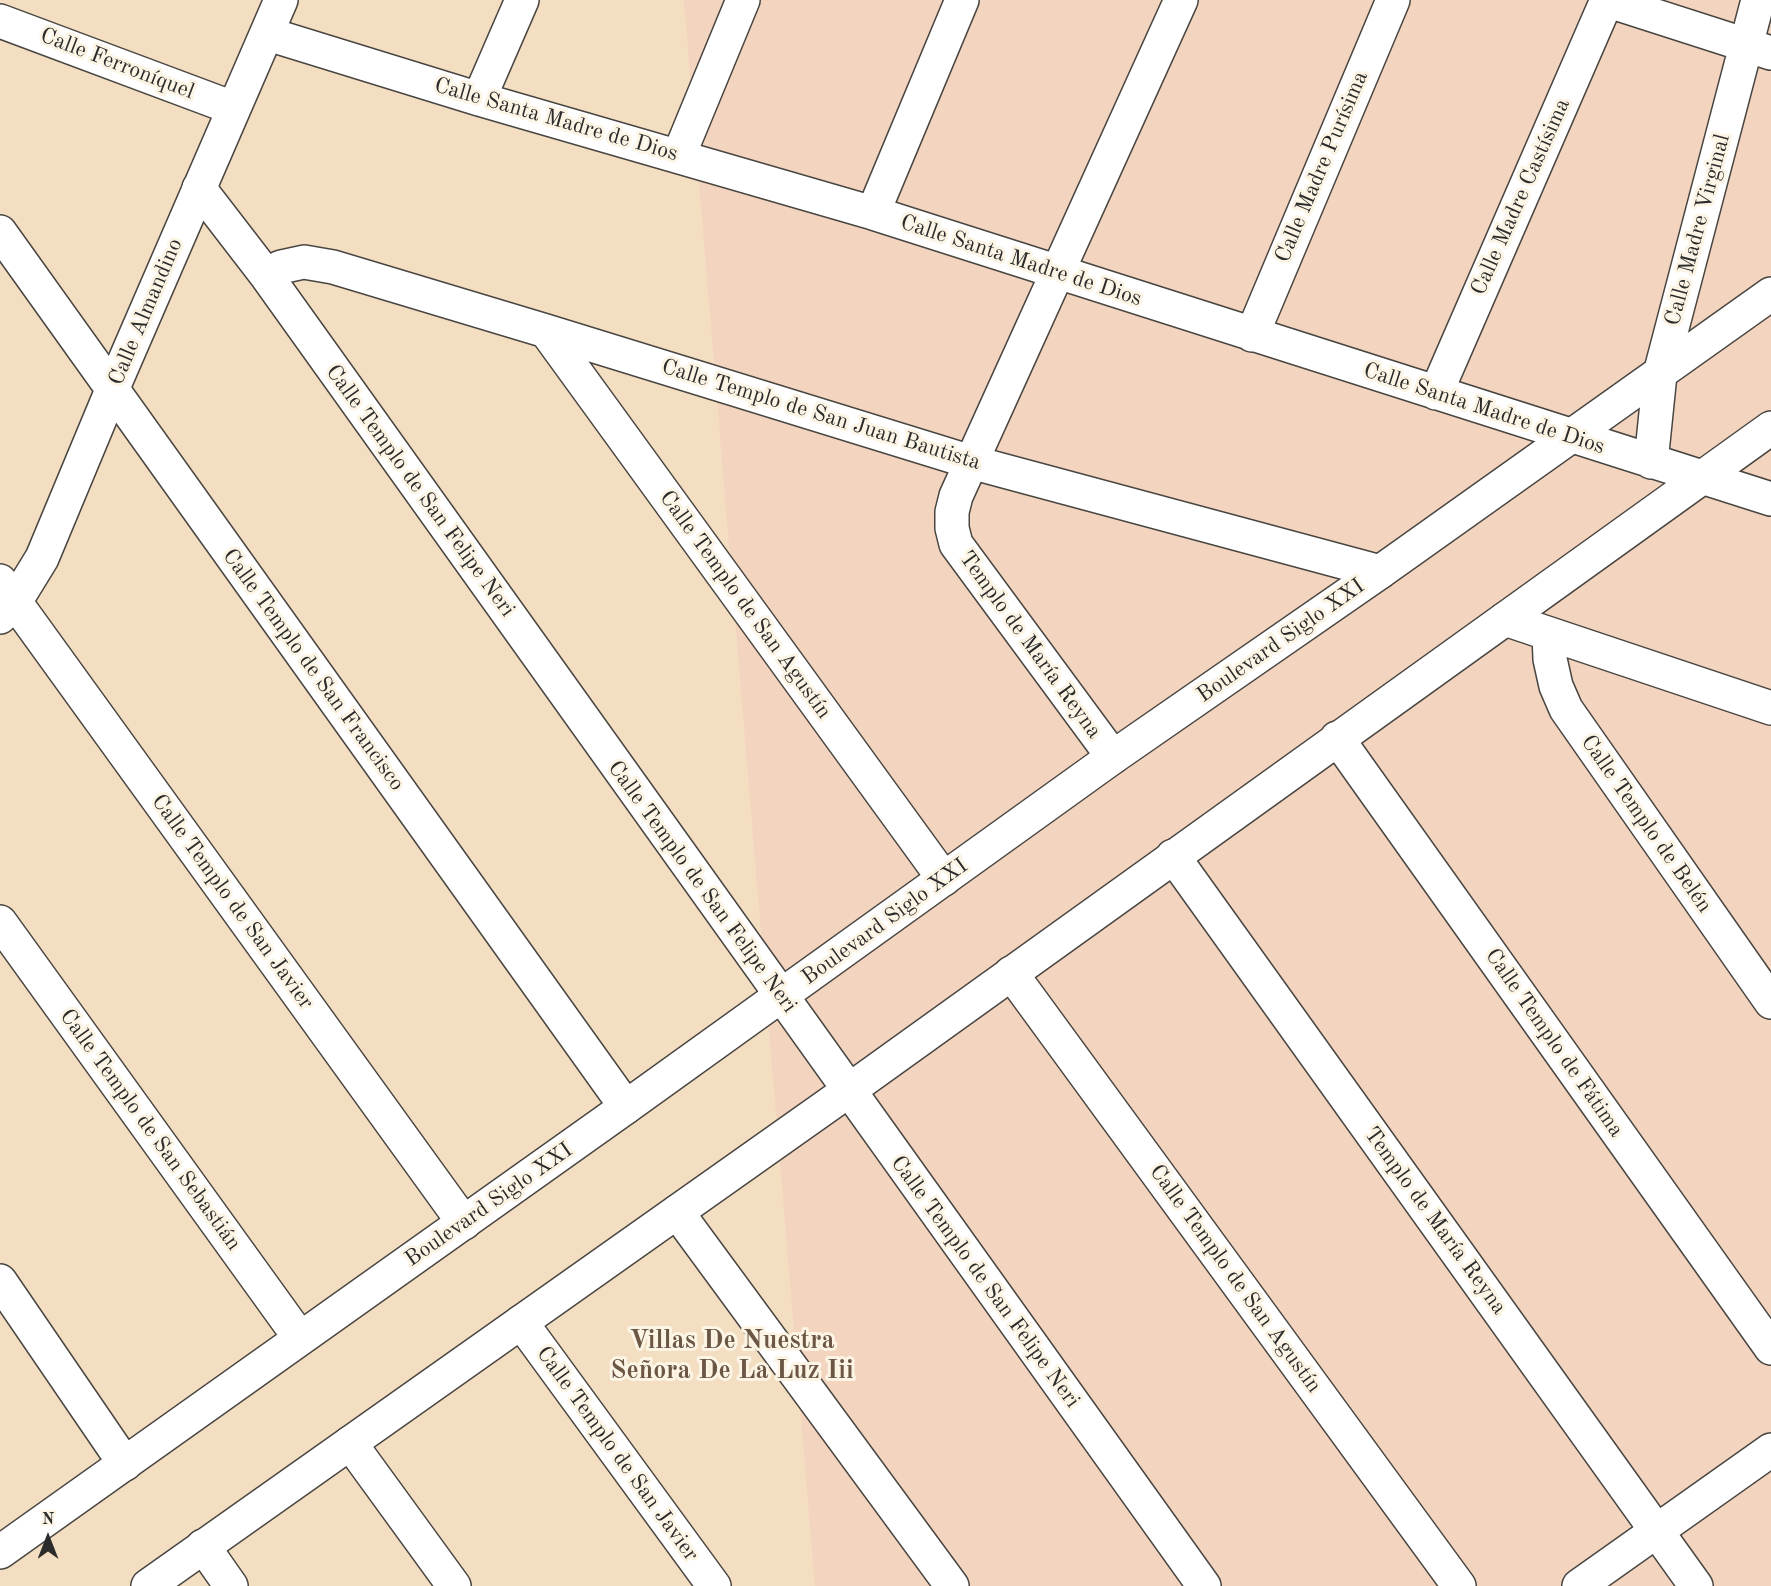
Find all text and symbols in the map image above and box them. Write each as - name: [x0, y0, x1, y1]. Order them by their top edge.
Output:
- street label: Calle Ferroníquel: [36, 23, 198, 105]
- street label: Calle Madre Purísima: [1270, 67, 1374, 267]
- street label: Calle Santa Madre de Dios: [431, 73, 681, 167]
- street label: Calle Madre Castísima: [1466, 95, 1576, 299]
- street label: Calle Madre Virginal: [1660, 131, 1736, 329]
- street label: Calle Santa Madre de Dios: [897, 209, 1145, 313]
- street label: Calle Almandino: [103, 235, 189, 389]
- street label: Calle Templo de San Juan Bautista: [658, 354, 984, 476]
- street label: Calle Santa Madre de Dios: [1360, 357, 1608, 461]
- street label: Calle Templo de San Felipe Neri: [320, 360, 520, 622]
- street label: Calle Templo de San Agustín: [653, 486, 837, 724]
- street label: Calle Templo de San Francisco: [216, 544, 410, 796]
- street label: Templo de María Reyna: [953, 546, 1107, 744]
- street label: Boulevard Siglo XXI: [1192, 573, 1370, 709]
- street label: Calle Templo de Belén: [1575, 730, 1717, 918]
- street label: Calle Templo de San Felipe Neri: [602, 756, 802, 1018]
- street label: Calle Templo de San Javier: [145, 789, 319, 1015]
- street label: Boulevard Siglo XXI: [797, 853, 973, 991]
- street label: Calle Templo de Fátima: [1479, 944, 1629, 1142]
- street label: Calle Templo de San Sebastián: [53, 1004, 247, 1256]
- street label: Templo de María Reyna: [1358, 1122, 1512, 1320]
- street label: Boulevard Siglo XXI: [400, 1137, 578, 1273]
- street label: Calle Templo de San Felipe Neri: [885, 1151, 1085, 1413]
- street label: Calle Templo de San Agustín: [1143, 1160, 1327, 1398]
- district label: Villas De Nuestra Señora De La Luz Iii: [610, 1325, 854, 1386]
- street label: Calle Templo de San Javier: [530, 1341, 704, 1567]
- north arrow: [18, 1508, 78, 1568]
- text: N: [42, 1512, 54, 1528]

